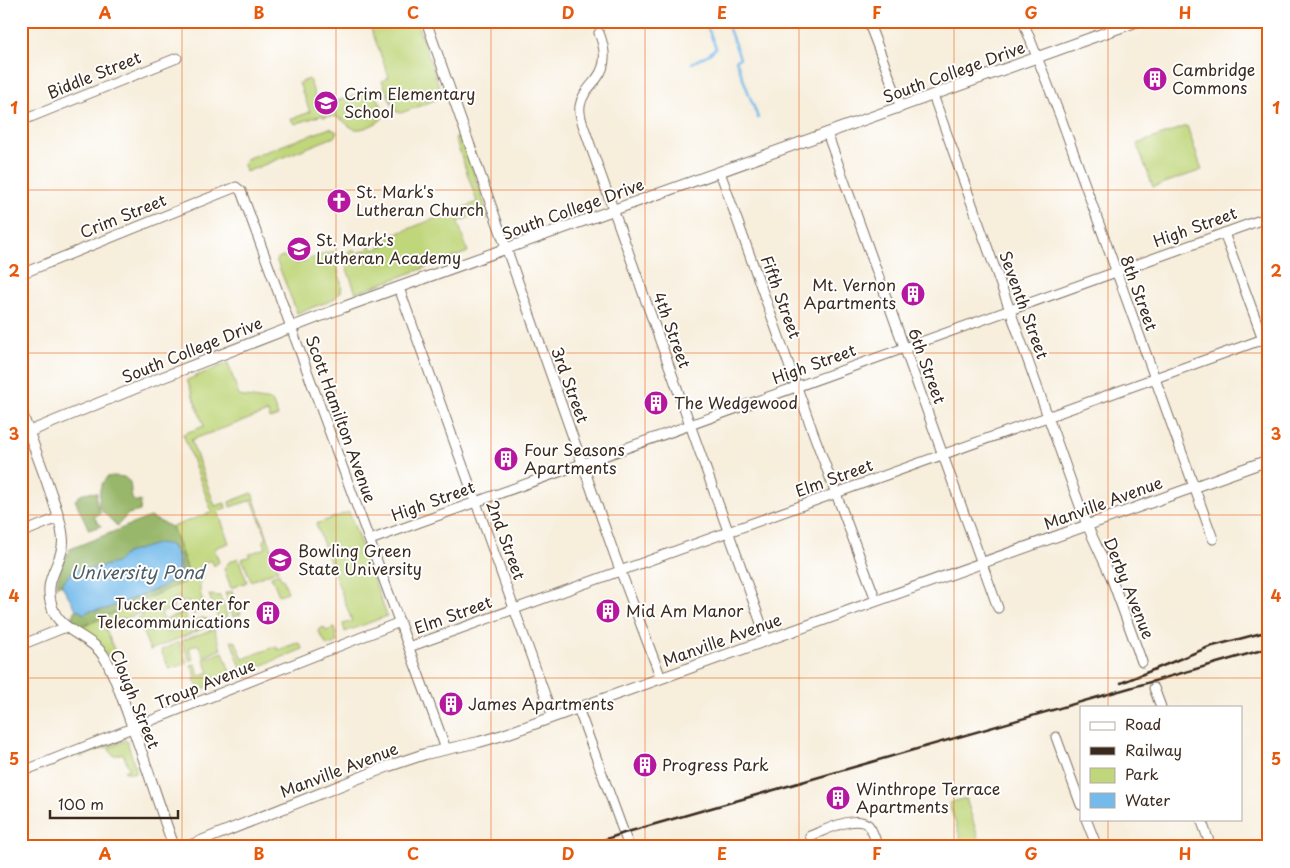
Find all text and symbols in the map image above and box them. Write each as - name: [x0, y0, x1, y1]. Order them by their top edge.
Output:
- text: A: [99, 0, 112, 24]
- text: B: [254, 0, 265, 24]
- text: C: [407, 0, 419, 24]
- text: D: [562, 0, 574, 24]
- text: E: [717, 0, 727, 24]
- text: F: [872, 0, 882, 24]
- text: G: [1024, 0, 1038, 24]
- text: H: [1179, 0, 1191, 24]
- street label: South College Drive: [879, 34, 1028, 108]
- street label: Biddle Street: [43, 44, 145, 104]
- place label: Cambridge Commons: [1172, 57, 1255, 99]
- building icon: Cambridge Commons: [1142, 66, 1168, 92]
- place label: Crim Elementary School: [344, 81, 476, 123]
- school or university icon: Crim Elementary School: [313, 90, 339, 116]
- text: 1: [10, 95, 18, 119]
- text: 1: [1272, 95, 1280, 119]
- street label: South College Drive: [498, 171, 647, 245]
- place label: St. Mark's Lutheran Church: [356, 179, 484, 221]
- street label: Crim Street: [76, 187, 170, 243]
- church icon: St. Mark's Lutheran Church: [326, 188, 352, 214]
- street label: High Street: [1149, 200, 1240, 252]
- place label: St. Mark's Lutheran Academy: [316, 227, 461, 269]
- school or university icon: St. Mark's Lutheran Academy: [286, 236, 312, 262]
- street label: Seventh Street: [994, 247, 1056, 363]
- street label: Fifth Street: [756, 252, 808, 342]
- street label: 8th Street: [1115, 252, 1165, 334]
- text: 2: [8, 258, 20, 282]
- text: 2: [1270, 258, 1282, 282]
- place label: Mt. Vernon Apartments: [804, 272, 896, 314]
- building icon: Mt. Vernon Apartments: [900, 281, 926, 307]
- street label: 4th Street: [648, 288, 698, 371]
- street label: South College Drive: [118, 310, 265, 388]
- street label: 6th Street: [903, 324, 953, 407]
- street label: Scott Hamilton Avenue: [300, 332, 384, 506]
- street label: High Street: [768, 337, 859, 389]
- street label: 3rd Street: [546, 343, 596, 427]
- building icon: The Wedgewood: [643, 390, 669, 416]
- place label: The Wedgewood: [674, 390, 798, 414]
- text: 3: [9, 421, 19, 445]
- text: 3: [1271, 421, 1281, 445]
- place label: Four Seasons Apartments: [524, 437, 625, 479]
- building icon: Four Seasons Apartments: [493, 446, 519, 472]
- street label: Elm Street: [791, 452, 876, 502]
- street label: Manville Avenue: [1040, 469, 1166, 535]
- street label: High Street: [387, 474, 478, 526]
- street label: 2nd Street: [481, 496, 533, 583]
- street label: Derby Avenue: [1099, 533, 1161, 642]
- place label: Bowling Green State University: [298, 538, 422, 580]
- school or university icon: Bowling Green State University: [267, 547, 293, 573]
- water label: University Pond: [70, 558, 207, 585]
- text: 4: [9, 583, 20, 607]
- text: 4: [1271, 583, 1282, 607]
- street label: Elm Street: [410, 589, 495, 639]
- place label: Tucker Center for Telecommunications: [97, 591, 251, 633]
- building icon: Mid Am Manor: [595, 598, 621, 624]
- place label: Mid Am Manor: [626, 598, 744, 622]
- building icon: Tucker Center for Telecommunications: [255, 600, 281, 626]
- street label: Manville Avenue: [659, 606, 785, 672]
- street label: Clough Street: [105, 645, 167, 752]
- street label: Troup Avenue: [151, 652, 258, 714]
- building icon: James Apartments: [438, 691, 464, 717]
- place label: James Apartments: [468, 691, 614, 715]
- legend: [1080, 706, 1242, 820]
- text: Road: [1125, 712, 1161, 735]
- street label: Manville Avenue: [276, 735, 401, 803]
- text: Railway: [1125, 738, 1182, 761]
- text: 5: [9, 746, 19, 770]
- text: 5: [1271, 746, 1281, 770]
- building icon: Progress Park: [632, 752, 658, 778]
- place label: Progress Park: [662, 752, 769, 776]
- text: Park: [1125, 762, 1159, 785]
- place label: Winthrope Terrace Apartments: [856, 776, 1000, 818]
- building icon: Winthrope Terrace Apartments: [825, 785, 851, 811]
- scale bar: [50, 788, 178, 820]
- text: Water: [1125, 788, 1170, 811]
- text: 100 m: [58, 792, 104, 815]
- text: A: [99, 841, 112, 865]
- text: B: [254, 841, 265, 865]
- text: C: [407, 841, 419, 865]
- text: D: [562, 841, 574, 865]
- text: E: [717, 841, 727, 865]
- text: F: [872, 841, 882, 865]
- text: G: [1024, 841, 1038, 865]
- text: H: [1179, 841, 1191, 865]

